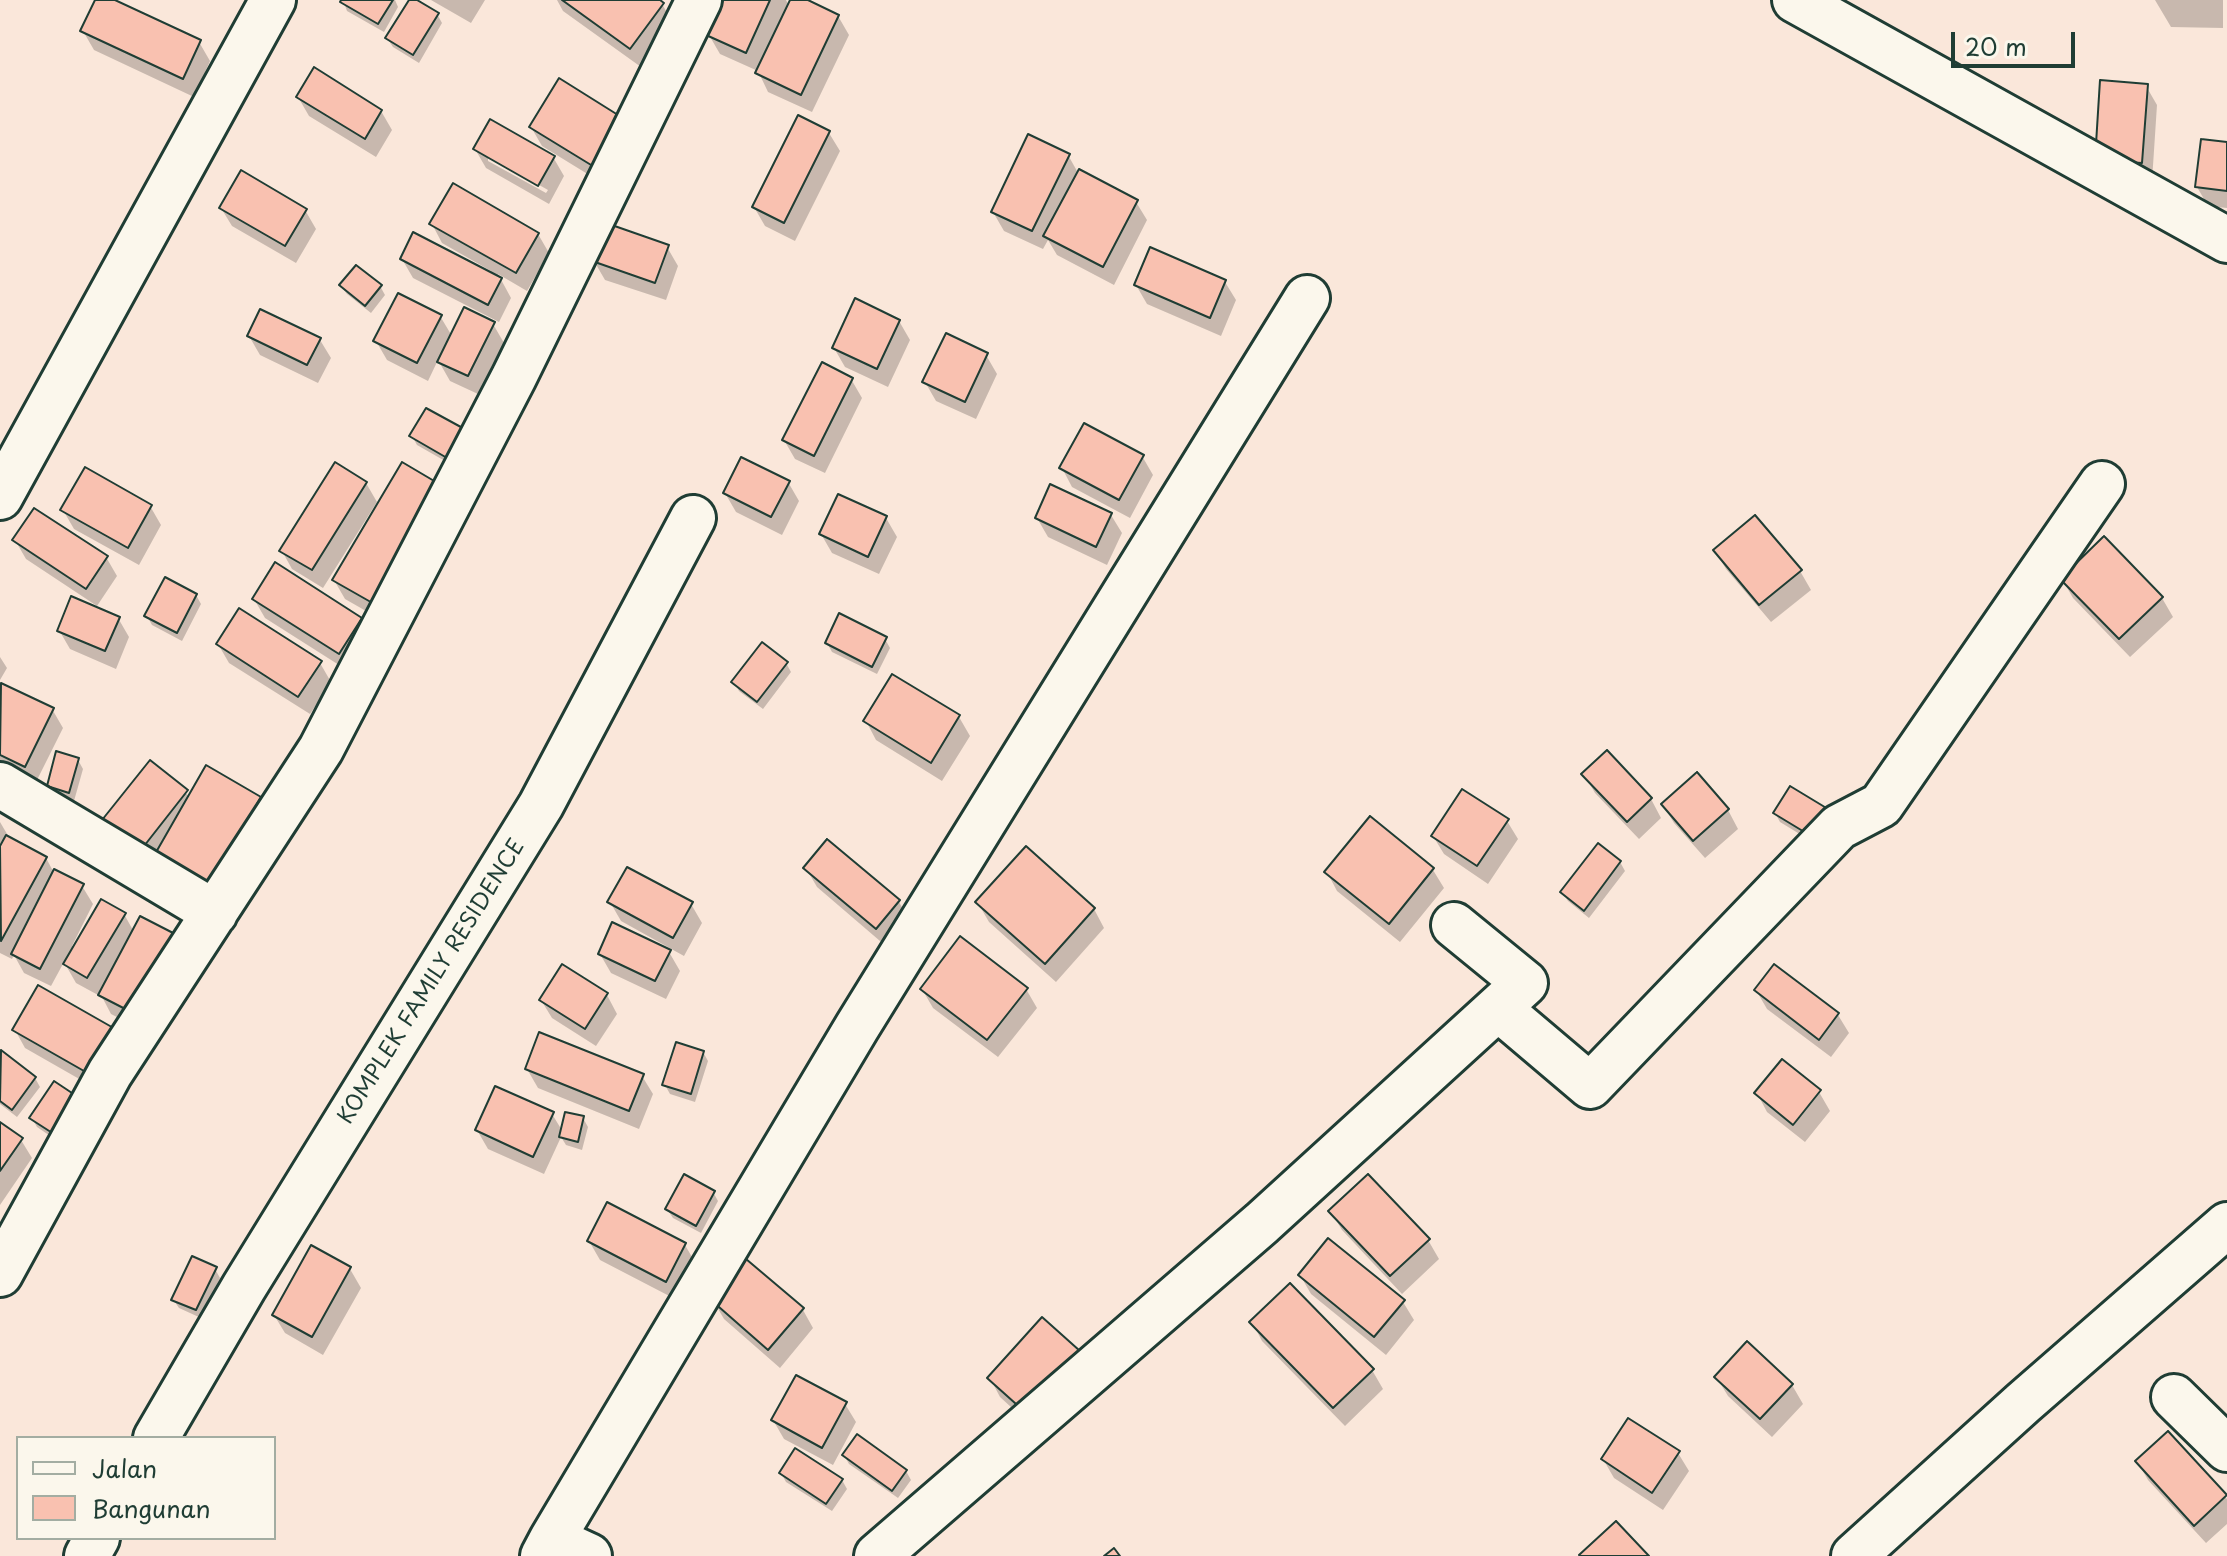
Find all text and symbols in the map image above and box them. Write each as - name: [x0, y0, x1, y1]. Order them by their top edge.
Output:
- scale bar: [1955, 16, 2079, 66]
- text: 20 m: [1965, 28, 2027, 64]
- street label: KOMPLEK FAMILY RESIDENCE: [333, 835, 531, 1129]
- legend: [16, 1436, 276, 1540]
- text: Jalan: [92, 1450, 157, 1486]
- text: Bangunan: [92, 1490, 211, 1526]

